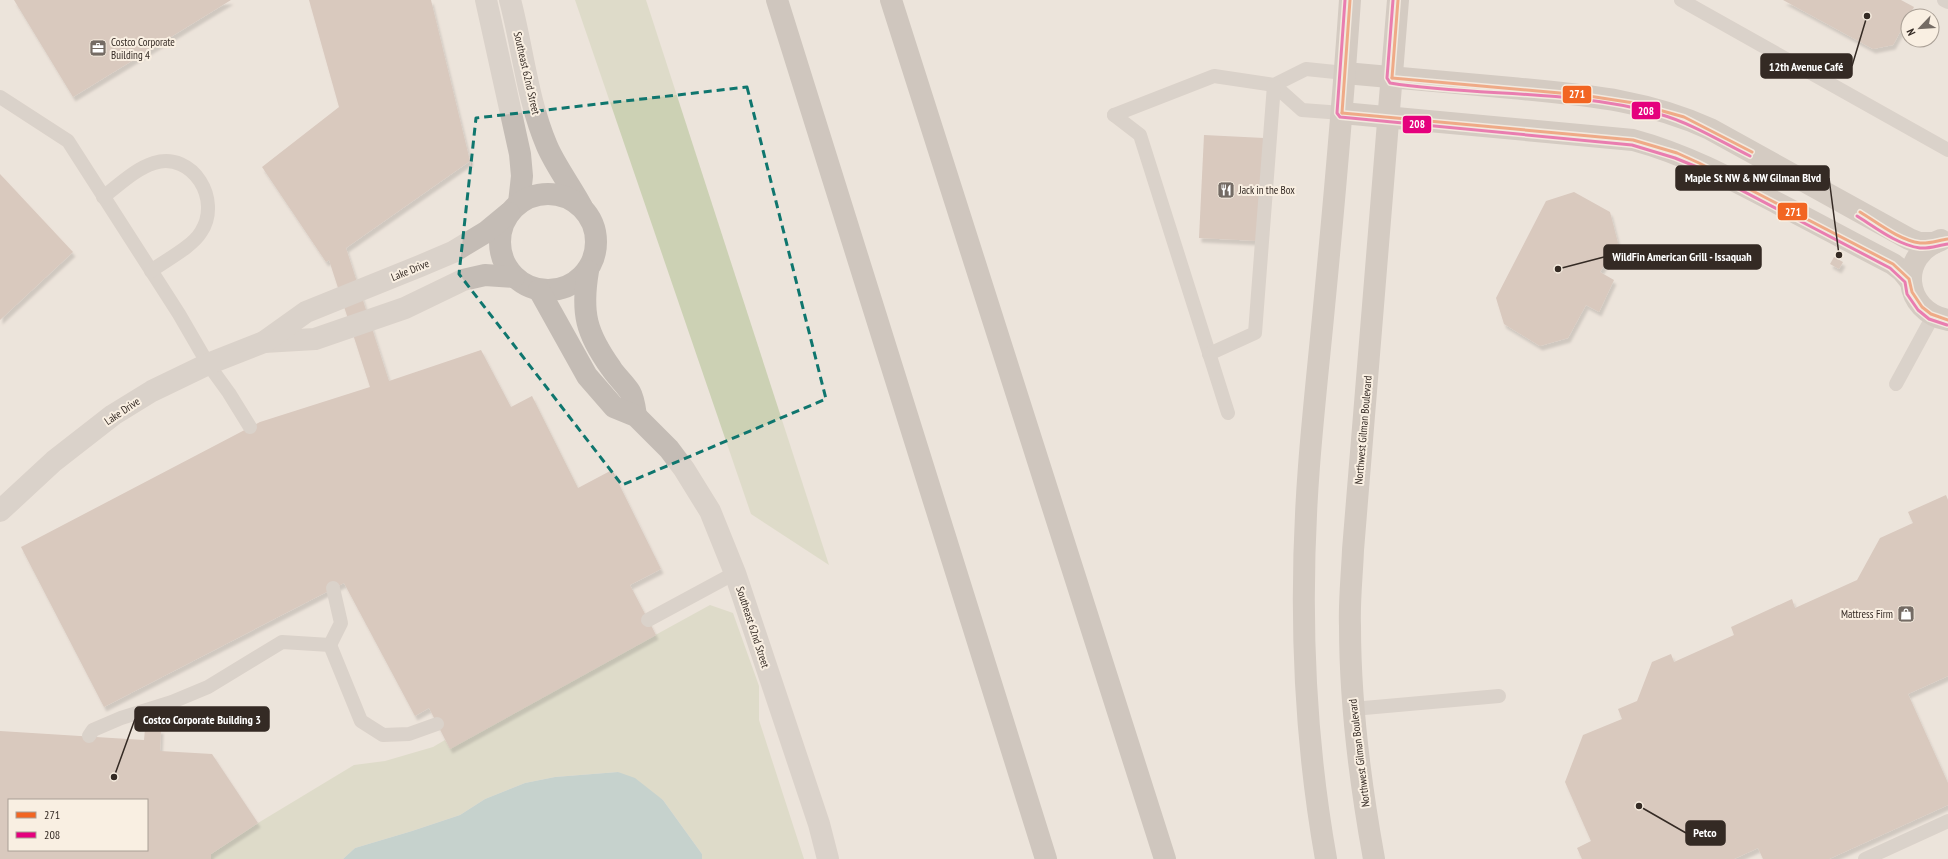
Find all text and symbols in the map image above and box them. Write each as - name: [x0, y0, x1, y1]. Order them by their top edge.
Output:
- north arrow: [1900, 8, 1940, 48]
- text: N: [1903, 27, 1919, 38]
- street label: Southeast 62nd Street: [511, 30, 543, 116]
- place label: Costco Corporate Building 4: [111, 35, 175, 62]
- office icon: Costco Corporate Building 4: [88, 38, 108, 58]
- callout: 12th Avenue Café: [1761, 54, 1852, 78]
- text: 12th Avenue Café: [1769, 59, 1843, 74]
- line badge: 271: [1562, 85, 1592, 104]
- text: 271: [1569, 87, 1585, 101]
- line badge: 208: [1631, 101, 1661, 120]
- text: 208: [1638, 104, 1654, 118]
- line badge: 208: [1402, 115, 1432, 134]
- text: 208: [1409, 117, 1425, 131]
- callout: Maple St NW & NW Gilman Blvd: [1676, 166, 1829, 190]
- text: Maple St NW & NW Gilman Blvd: [1685, 170, 1821, 185]
- restaurant icon: Jack in the Box: [1216, 180, 1236, 200]
- place label: Jack in the Box: [1238, 183, 1295, 197]
- line badge: 271: [1777, 202, 1808, 221]
- text: 271: [1785, 205, 1801, 219]
- callout: WildFin American Grill - Issaquah: [1604, 245, 1761, 269]
- text: WildFin American Grill - Issaquah: [1611, 249, 1752, 264]
- street label: Lake Drive: [389, 256, 432, 284]
- street label: Northwest Gilman Boulevard: [1351, 375, 1375, 485]
- street label: Lake Drive: [102, 394, 143, 428]
- street label: Southeast 62nd Street: [733, 585, 773, 669]
- shop icon: Mattress Firm: [1896, 604, 1916, 624]
- place label: Mattress Firm: [1841, 607, 1893, 621]
- street label: Northwest Gilman Boulevard: [1345, 698, 1373, 808]
- callout: Costco Corporate Building 3: [135, 707, 269, 731]
- text: Costco Corporate Building 3: [143, 712, 261, 727]
- legend: [8, 799, 148, 851]
- text: 271: [44, 807, 60, 822]
- callout: Petco: [1686, 821, 1725, 845]
- text: Petco: [1693, 825, 1717, 840]
- text: 208: [44, 827, 60, 842]

